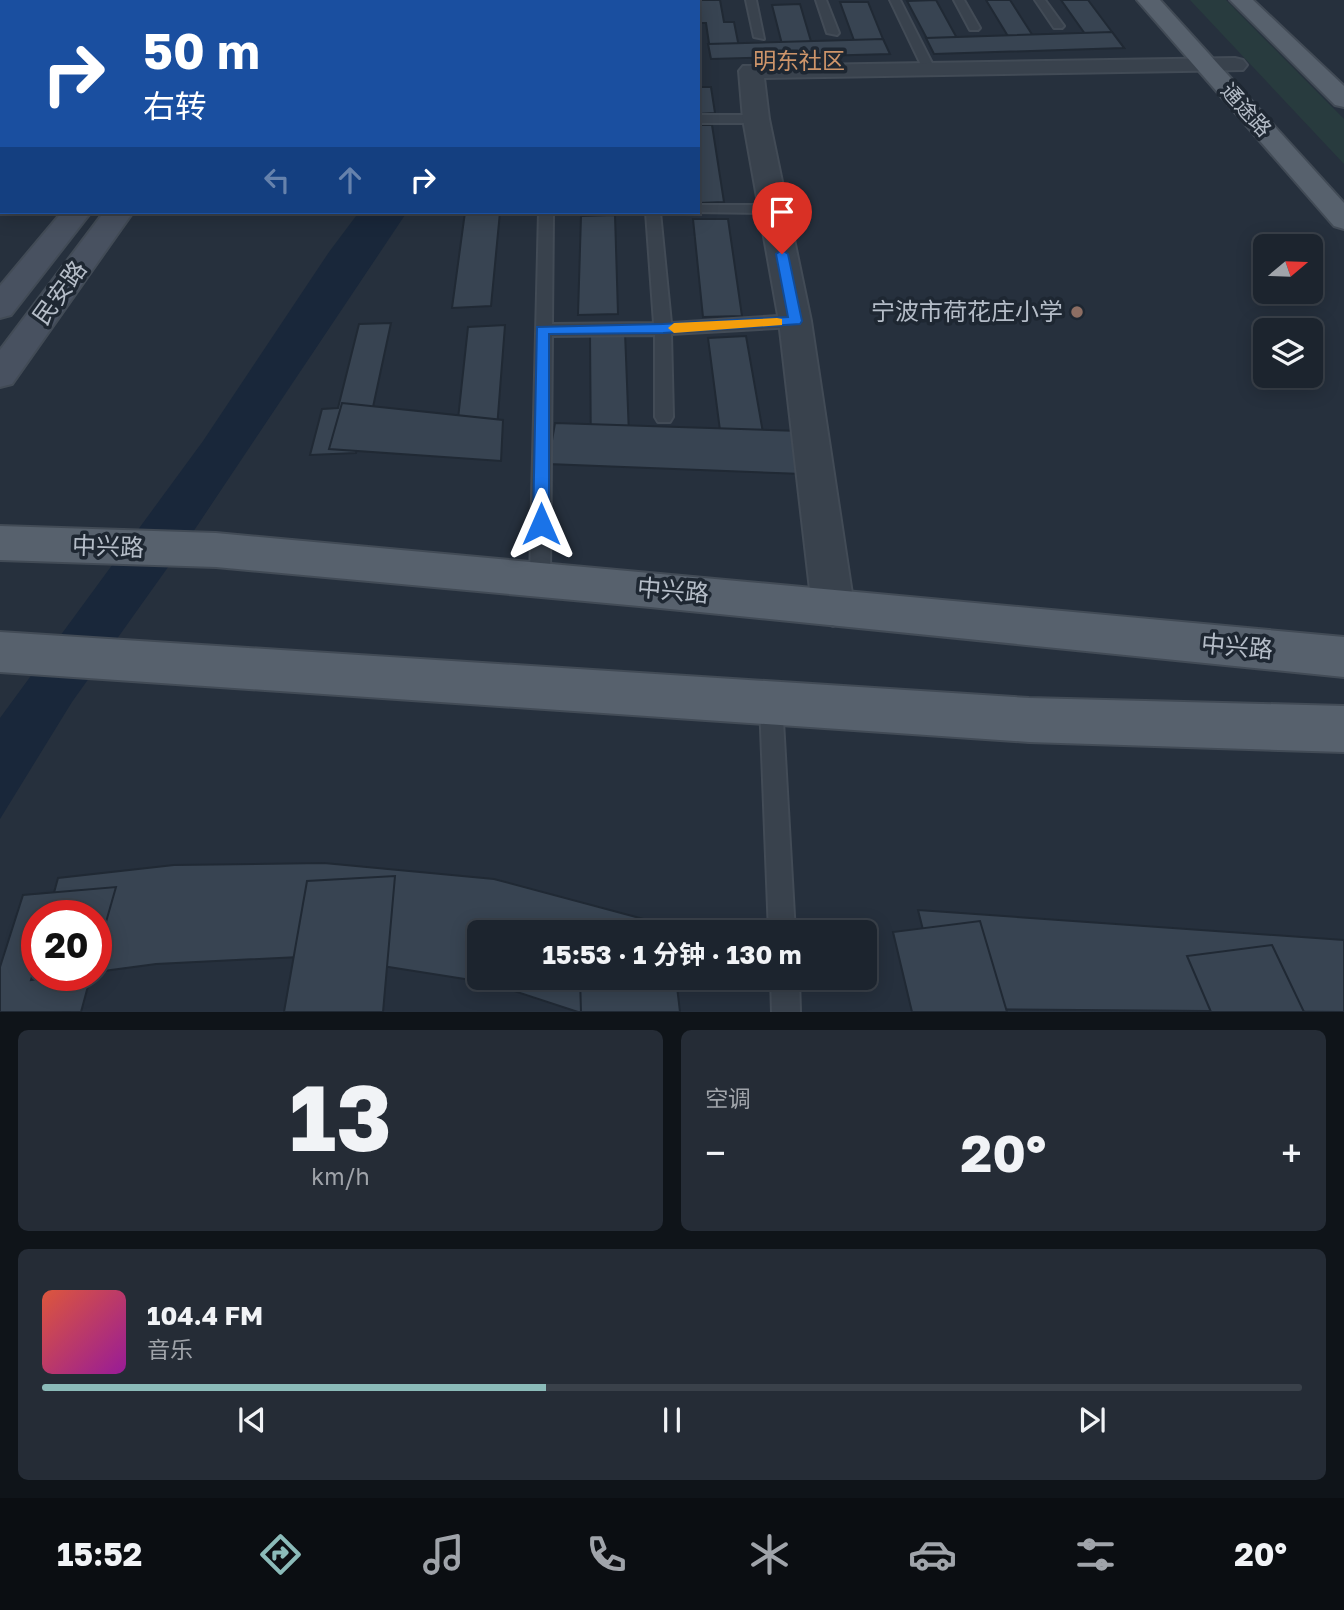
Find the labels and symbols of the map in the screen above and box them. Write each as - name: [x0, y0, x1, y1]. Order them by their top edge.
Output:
- district label: 明东社区: [753, 46, 845, 74]
- street label: 通途路: [1216, 77, 1277, 141]
- pin: [752, 182, 812, 254]
- north arrow: [1253, 234, 1323, 304]
- street label: 民安路: [26, 254, 92, 330]
- place label: 宁波市荷花庄小学: [871, 296, 1063, 325]
- marker: 宁波市荷花庄小学: [1069, 304, 1085, 320]
- position arrow: [504, 487, 578, 561]
- street label: 中兴路: [72, 530, 145, 561]
- street label: 中兴路: [636, 572, 710, 607]
- street label: 中兴路: [1200, 628, 1274, 663]
- speed limit sign: 20: [21, 900, 112, 991]

